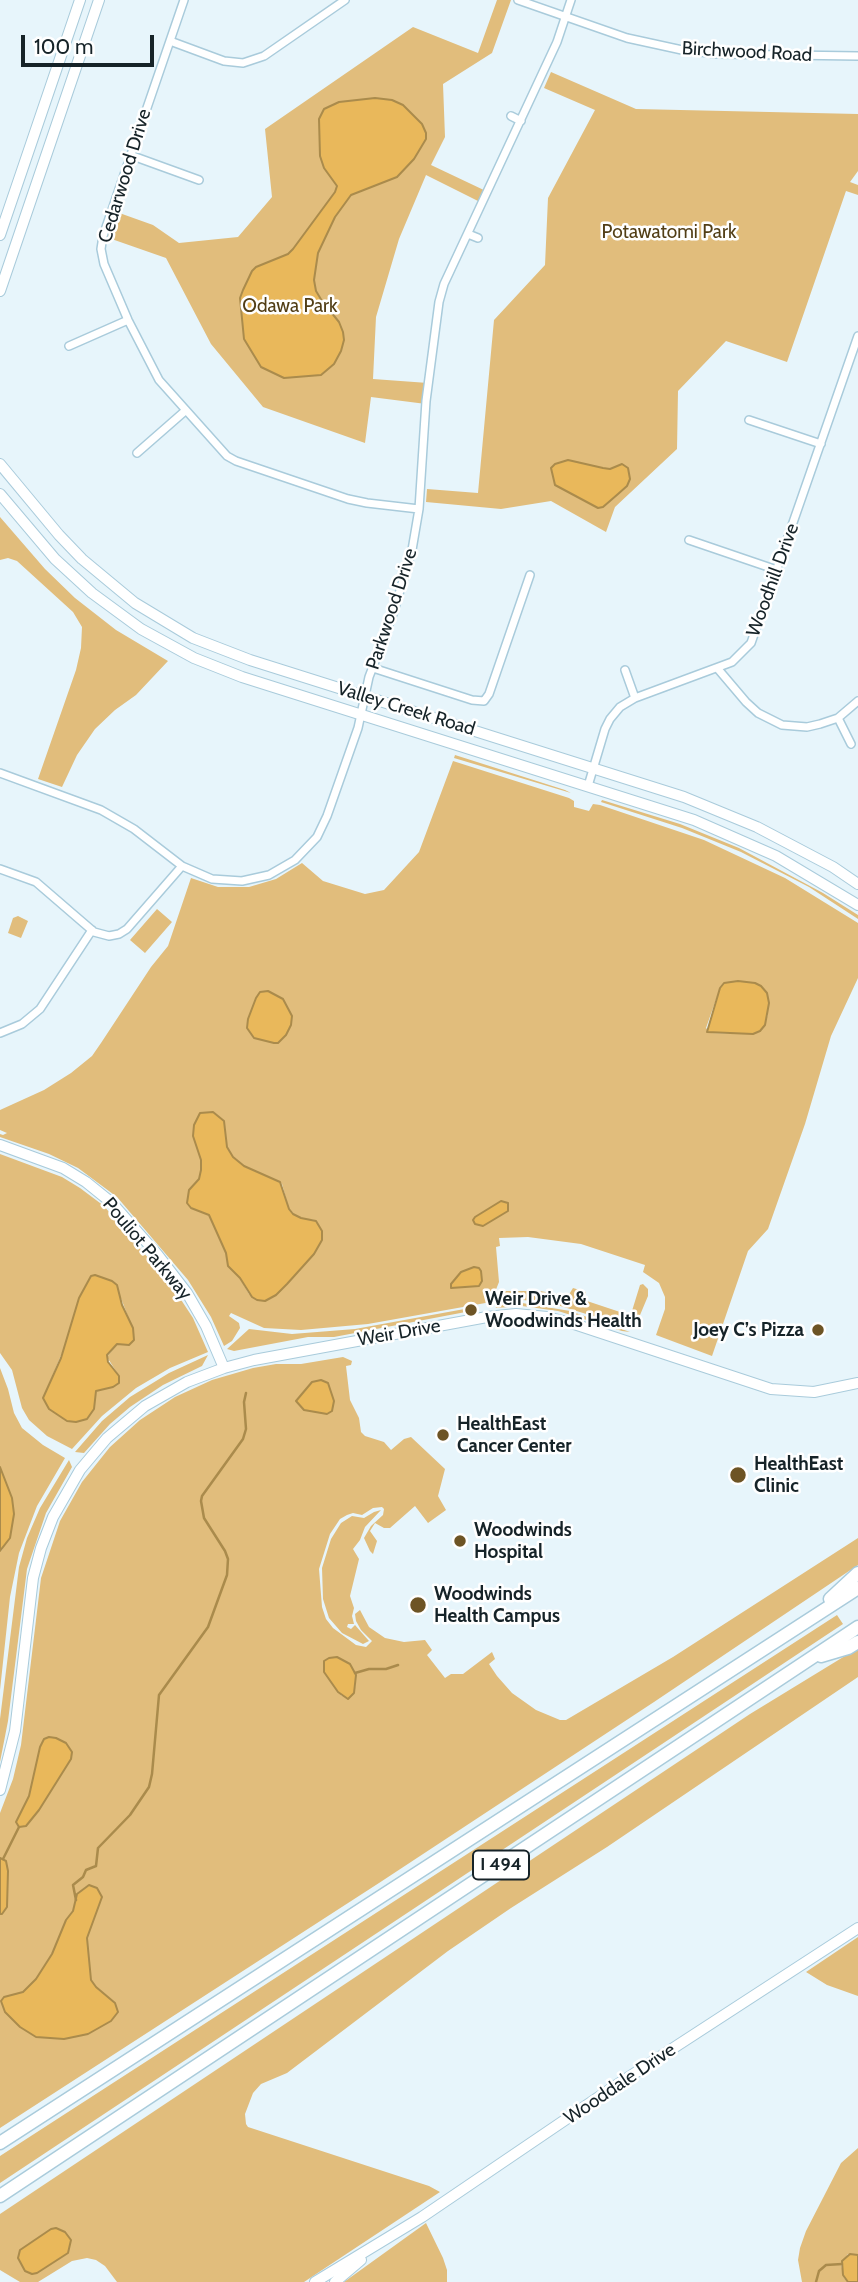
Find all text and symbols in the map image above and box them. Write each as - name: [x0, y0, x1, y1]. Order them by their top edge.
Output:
- scale bar: [24, 21, 158, 65]
- text: 100 m: [34, 34, 93, 59]
- street label: Birchwood Road: [681, 37, 813, 67]
- street label: Cedarwood Drive: [94, 106, 156, 246]
- park label: Potawatomi Park: [602, 221, 736, 243]
- park label: Odawa Park: [242, 295, 338, 317]
- street label: Woodhill Drive: [742, 520, 804, 640]
- street label: Parkwood Drive: [362, 545, 422, 673]
- street label: Valley Creek Road: [334, 677, 478, 741]
- street label: Pouliot Parkway: [98, 1193, 196, 1305]
- place label: Weir Drive & Woodwinds Health: [485, 1288, 642, 1332]
- marker: Weir Drive & Woodwinds Health: [463, 1302, 479, 1318]
- street label: Weir Drive: [356, 1314, 442, 1352]
- place label: Joey C’s Pizza: [693, 1319, 804, 1341]
- marker: Joey C’s Pizza: [810, 1322, 826, 1338]
- place label: HealthEast Cancer Center: [457, 1413, 572, 1457]
- marker: HealthEast Cancer Center: [435, 1427, 451, 1443]
- place label: HealthEast Clinic: [754, 1453, 843, 1497]
- marker: HealthEast Clinic: [728, 1465, 748, 1485]
- place label: Woodwinds Hospital: [474, 1519, 572, 1563]
- marker: Woodwinds Hospital: [452, 1533, 468, 1549]
- place label: Woodwinds Health Campus: [434, 1583, 560, 1627]
- marker: Woodwinds Health Campus: [408, 1595, 428, 1615]
- road number: I 494: [473, 1851, 529, 1880]
- street label: Wooddale Drive: [560, 2038, 680, 2130]

